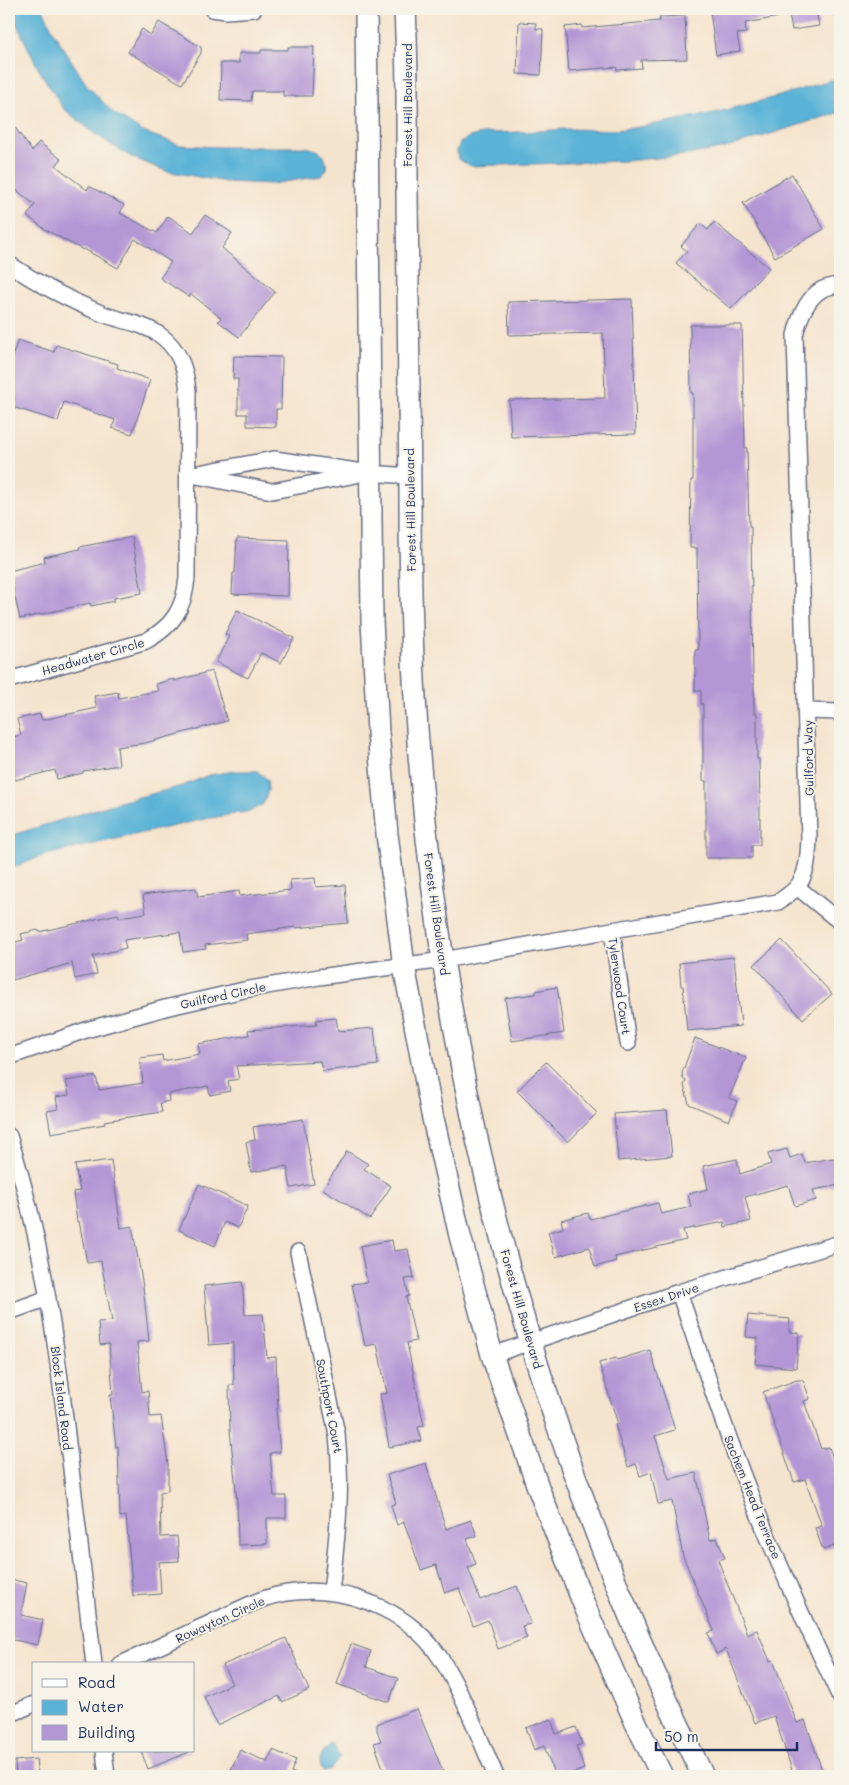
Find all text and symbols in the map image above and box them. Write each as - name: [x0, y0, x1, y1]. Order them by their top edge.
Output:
- street label: Forest Hill Boulevard: [399, 43, 415, 167]
- street label: Forest Hill Boulevard: [401, 448, 419, 572]
- street label: Headwater Circle: [40, 634, 146, 678]
- street label: Guilford Way: [799, 720, 817, 796]
- street label: Forest Hill Boulevard: [420, 852, 454, 977]
- street label: Tylerwood Court: [605, 936, 635, 1036]
- street label: Guilford Circle: [179, 978, 267, 1012]
- street label: Forest Hill Boulevard: [497, 1248, 547, 1371]
- street label: Essex Drive: [631, 1279, 701, 1315]
- street label: Block Island Road: [48, 1345, 76, 1451]
- street label: Southport Court: [313, 1358, 347, 1454]
- street label: Sachem Head Terrace: [721, 1433, 785, 1561]
- street label: Rowayton Circle: [173, 1592, 267, 1646]
- legend: [32, 1662, 195, 1752]
- text: Road: [78, 1672, 115, 1692]
- text: Water: [78, 1696, 124, 1716]
- scale bar: [656, 1720, 798, 1752]
- text: Building: [78, 1722, 135, 1742]
- text: 50 m: [664, 1726, 699, 1746]

